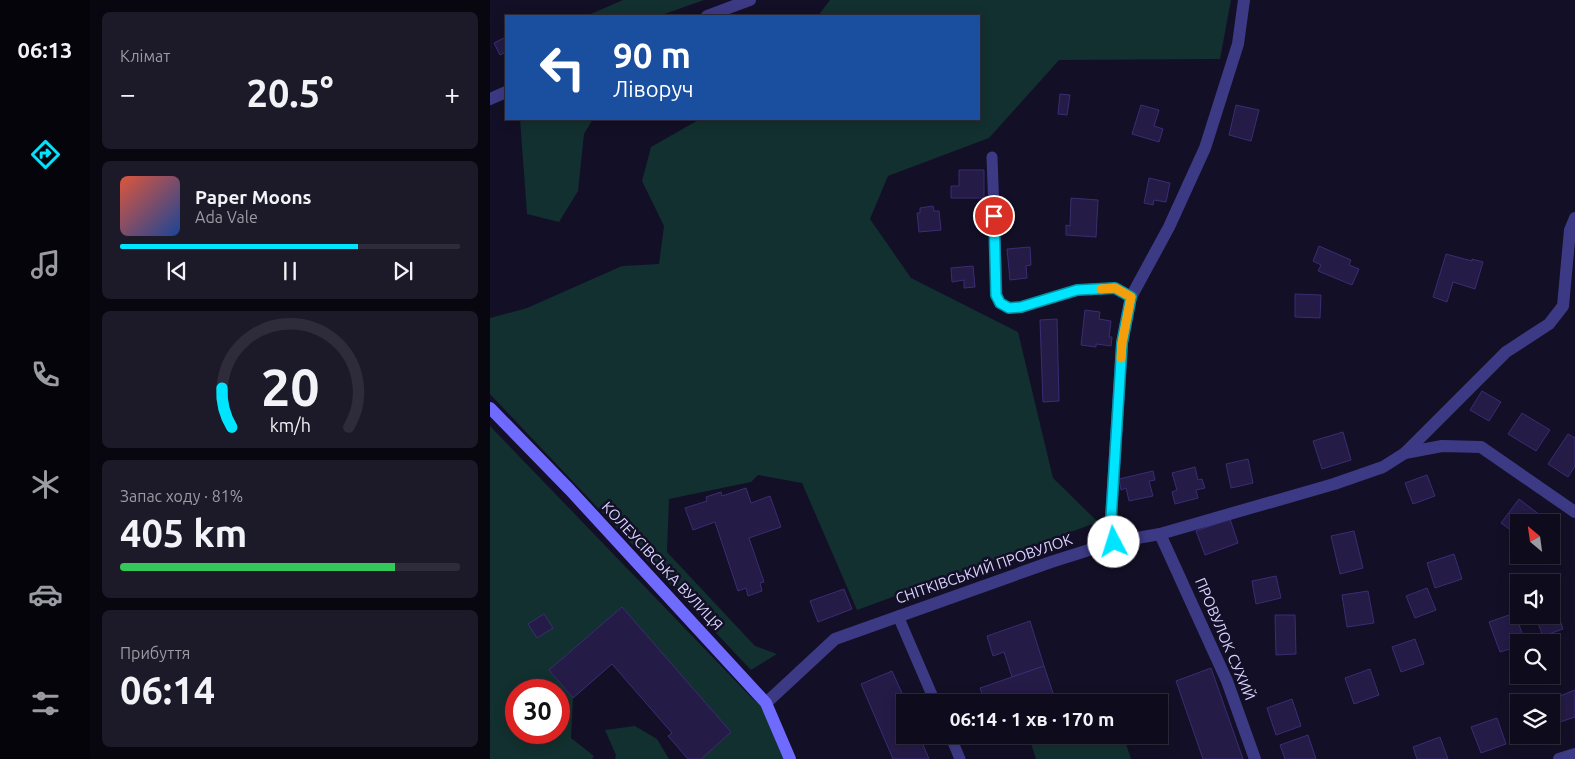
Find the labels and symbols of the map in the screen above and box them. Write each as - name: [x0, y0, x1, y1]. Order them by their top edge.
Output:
- pin: [973, 195, 1015, 237]
- street label: КОЛЕУСІВСЬКА ВУЛИЦЯ: [598, 498, 726, 633]
- north arrow: [1510, 514, 1560, 564]
- position arrow: [1087, 515, 1139, 567]
- street label: СНІТКІВСЬКИЙ ПРОВУЛОК: [893, 530, 1074, 607]
- street label: ПРОВУЛОК СУХИЙ: [1192, 575, 1259, 703]
- speed limit sign: 30: [505, 679, 570, 744]

